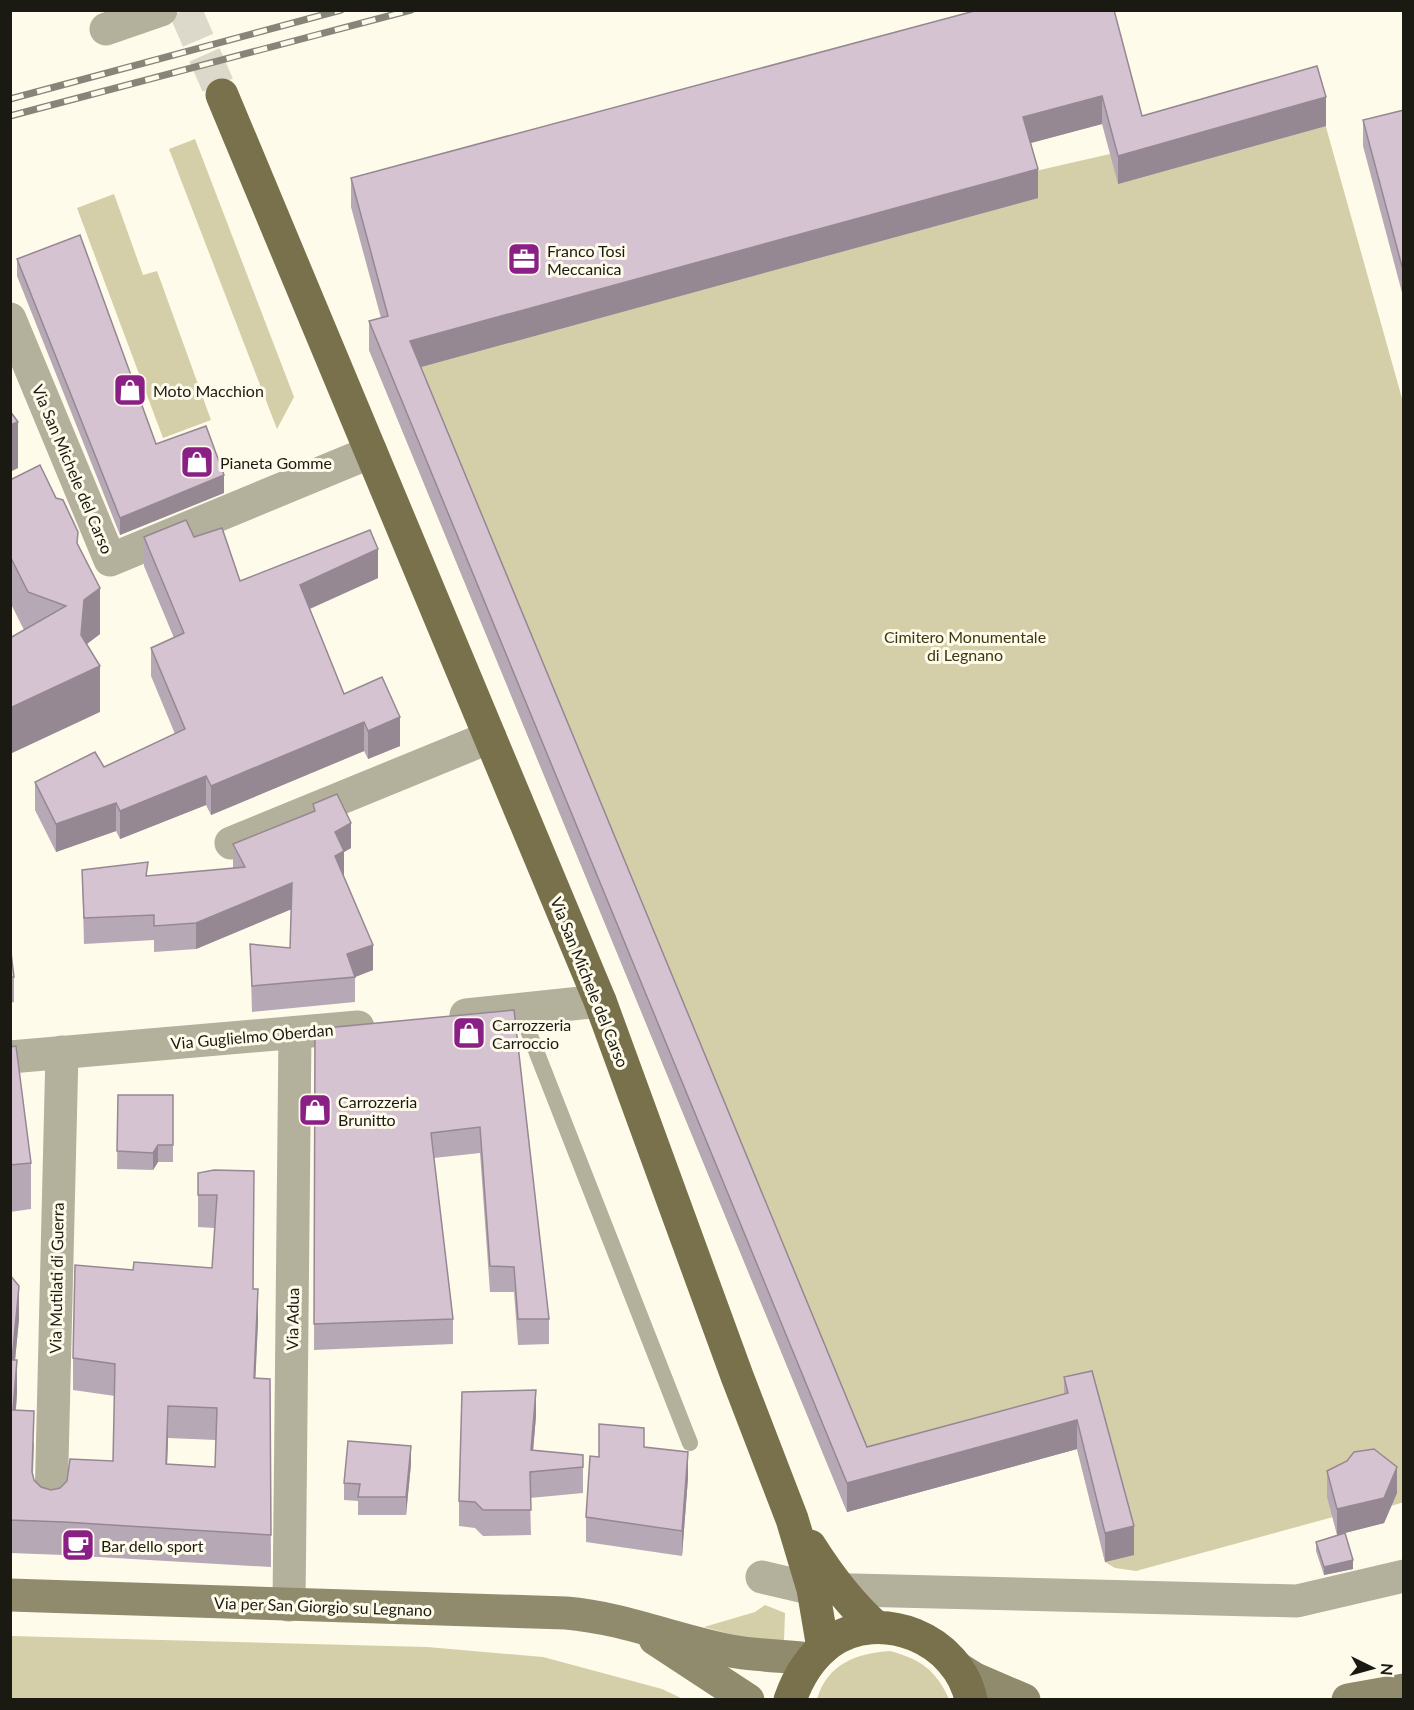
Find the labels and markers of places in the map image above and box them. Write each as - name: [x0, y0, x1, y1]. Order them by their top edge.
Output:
- office icon: Franco Tosi Meccanica: [506, 241, 542, 277]
- place label: Franco Tosi Meccanica: [547, 241, 625, 278]
- shop icon: Moto Macchion: [112, 372, 148, 408]
- place label: Moto Macchion: [153, 381, 264, 400]
- shop icon: Pianeta Gomme: [179, 444, 215, 480]
- place label: Pianeta Gomme: [220, 453, 332, 472]
- shop icon: Carrozzeria Carroccio: [451, 1015, 487, 1051]
- place label: Carrozzeria Carroccio: [492, 1015, 571, 1052]
- shop icon: Carrozzeria Brunitto: [297, 1092, 333, 1128]
- place label: Carrozzeria Brunitto: [338, 1092, 417, 1129]
- cafe icon: Bar dello sport: [60, 1527, 96, 1563]
- place label: Bar dello sport: [101, 1536, 204, 1555]

